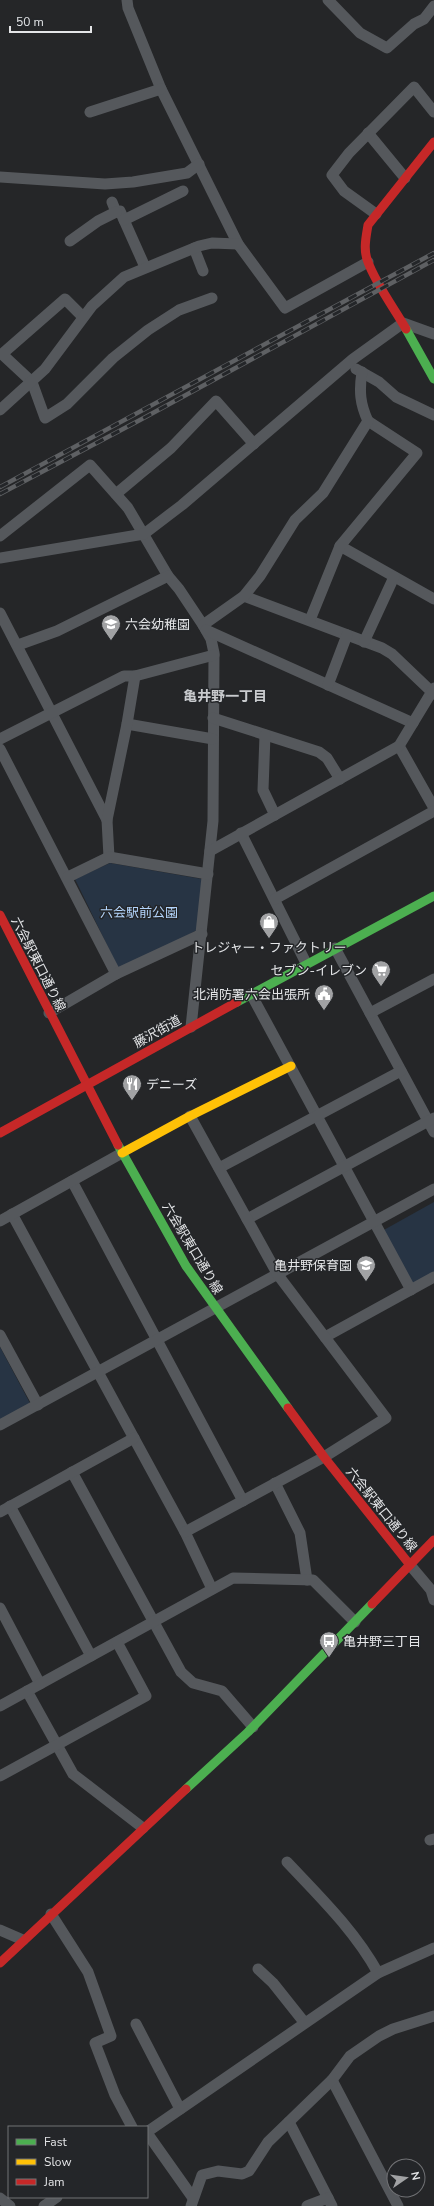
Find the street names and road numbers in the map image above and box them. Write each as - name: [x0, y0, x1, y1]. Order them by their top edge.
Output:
- street label: 六会駅東口通り線: [6, 914, 70, 1015]
- street label: 藤沢街道: [130, 1011, 185, 1052]
- street label: 六会駅東口通り線: [158, 1199, 227, 1298]
- street label: 六会駅東口通り線: [341, 1464, 421, 1556]

